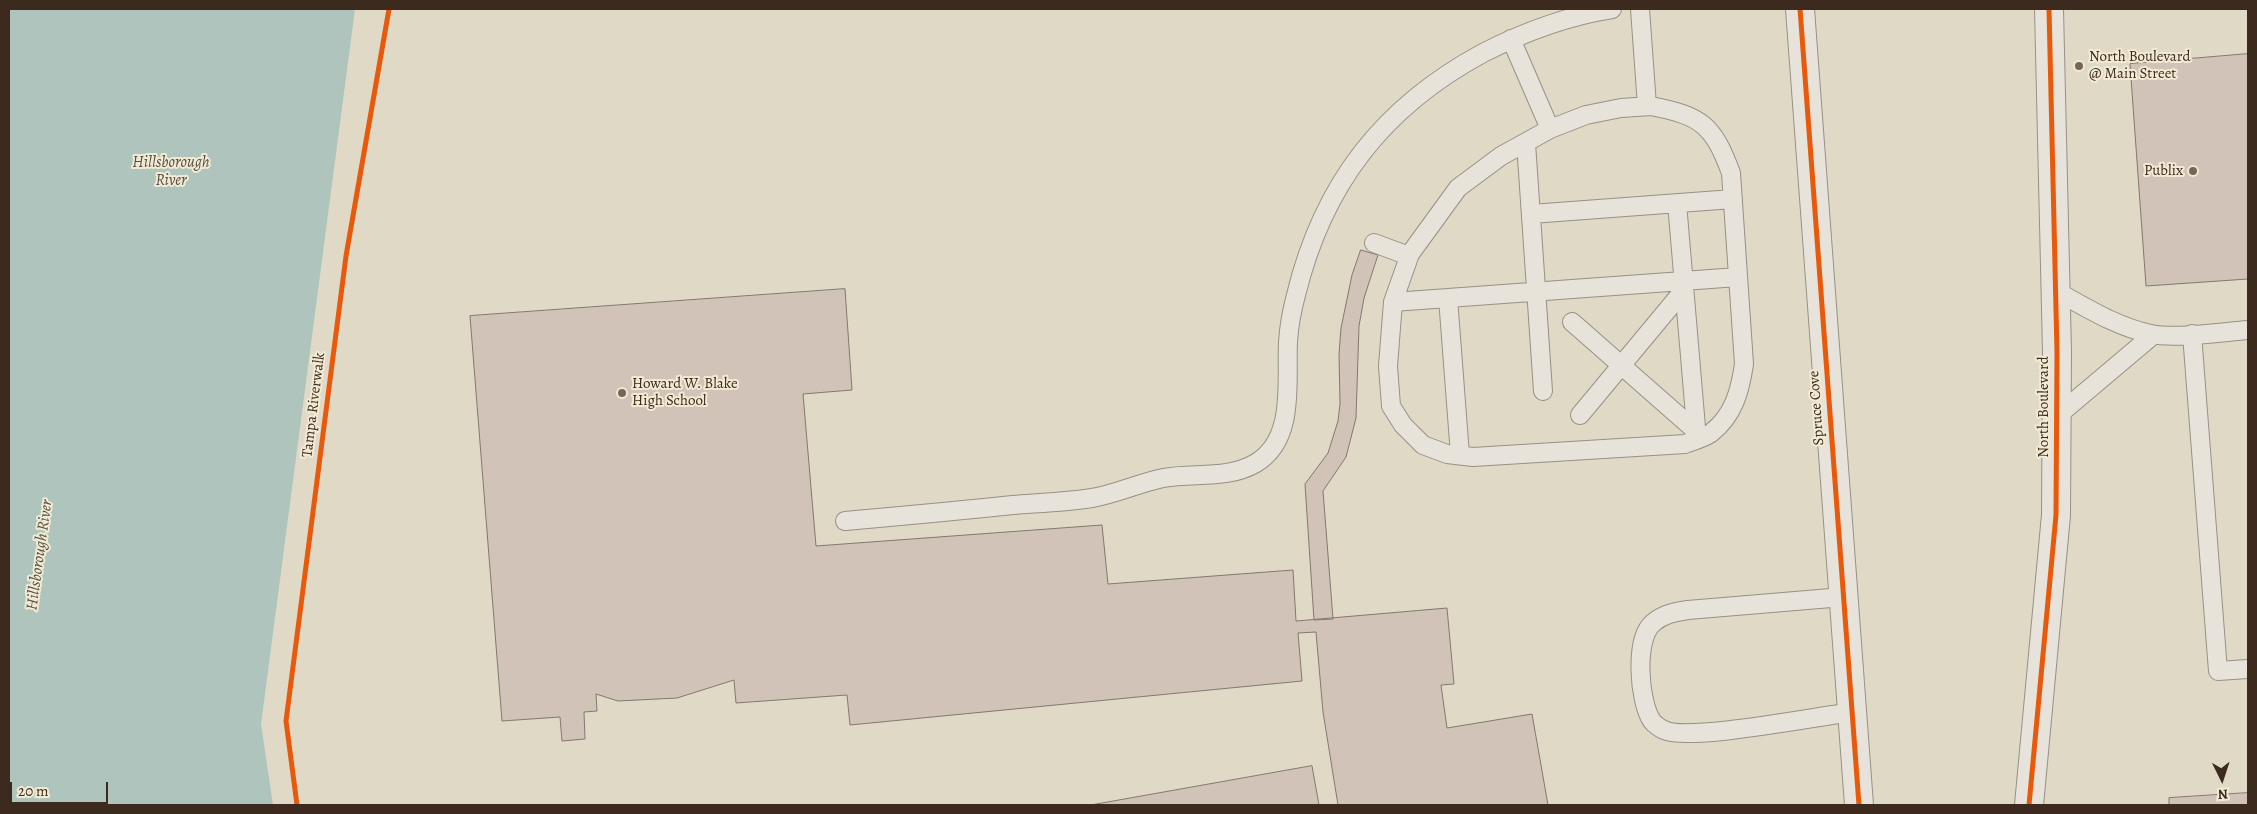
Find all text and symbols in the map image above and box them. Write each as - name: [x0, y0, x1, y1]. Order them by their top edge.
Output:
- place label: North Boulevard @ Main Street: [2089, 48, 2190, 83]
- marker: North Boulevard @ Main Street: [2073, 60, 2085, 72]
- water label: Hillsborough River: [132, 153, 210, 191]
- place label: Publix: [2144, 162, 2183, 180]
- marker: Publix: [2187, 165, 2199, 177]
- street label: Tampa Riverwalk: [299, 351, 329, 459]
- street label: North Boulevard: [2035, 356, 2053, 458]
- street label: Spruce Cove: [1805, 370, 1829, 446]
- place label: Howard W. Blake High School: [632, 375, 738, 410]
- marker: Howard W. Blake High School: [616, 387, 628, 399]
- water label: Hillsborough River: [23, 499, 57, 611]
- north arrow: [2197, 754, 2247, 804]
- scale bar: [12, 772, 110, 804]
- text: 20 m: [18, 781, 49, 801]
- text: N: [2217, 785, 2229, 804]

